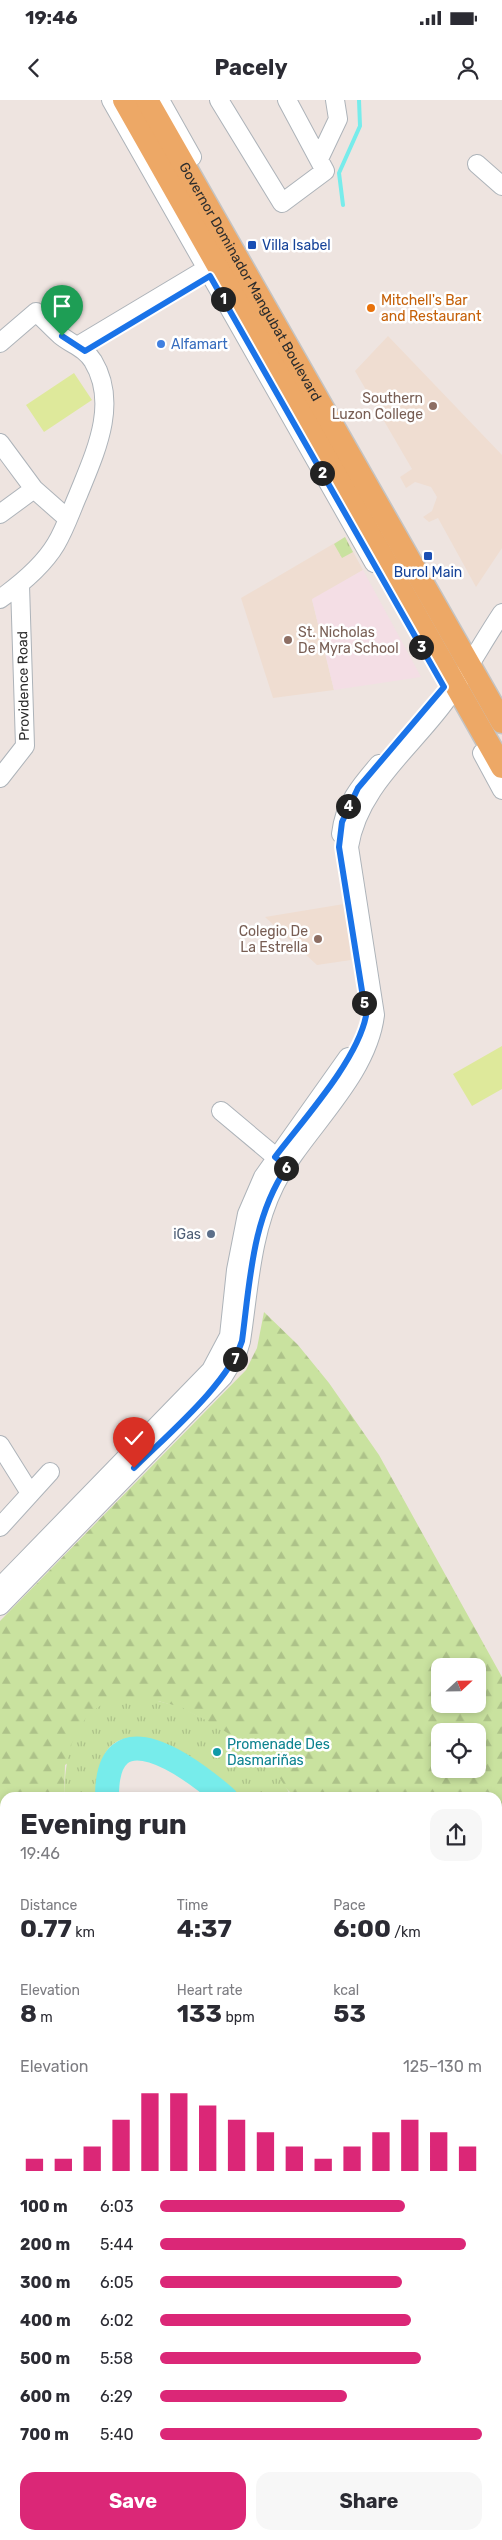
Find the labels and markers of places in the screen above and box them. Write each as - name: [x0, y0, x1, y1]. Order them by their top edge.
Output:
- place label: Villa Isabel: [262, 237, 331, 254]
- marker: Villa Isabel: [246, 239, 258, 251]
- pin: [41, 285, 83, 336]
- pin: 1: [210, 286, 236, 312]
- place label: Mitchell's Bar and Restaurant: [381, 292, 482, 325]
- marker: Mitchell's Bar and Restaurant: [365, 302, 377, 314]
- place label: Alfamart: [171, 336, 228, 353]
- marker: Alfamart: [155, 338, 167, 350]
- place label: Southern Luzon College: [332, 390, 423, 423]
- marker: Southern Luzon College: [427, 400, 439, 412]
- pin: 2: [310, 460, 334, 486]
- marker: Burol Main: [422, 550, 434, 562]
- place label: Burol Main: [394, 564, 462, 581]
- place label: St. Nicholas De Myra School: [298, 624, 399, 657]
- marker: St. Nicholas De Myra School: [282, 634, 294, 646]
- pin: 3: [408, 634, 434, 660]
- pin: 4: [336, 794, 360, 818]
- place label: Colegio De La Estrella: [239, 923, 308, 956]
- marker: Colegio De La Estrella: [312, 933, 324, 945]
- pin: 5: [352, 990, 376, 1016]
- pin: 6: [274, 1156, 298, 1180]
- place label: iGas: [173, 1226, 201, 1243]
- marker: iGas: [205, 1228, 217, 1240]
- pin: 7: [222, 1346, 248, 1372]
- pin: [113, 1417, 155, 1468]
- place label: Promenade Des Dasmariñas: [227, 1736, 330, 1769]
- marker: Promenade Des Dasmariñas: [211, 1746, 223, 1758]

